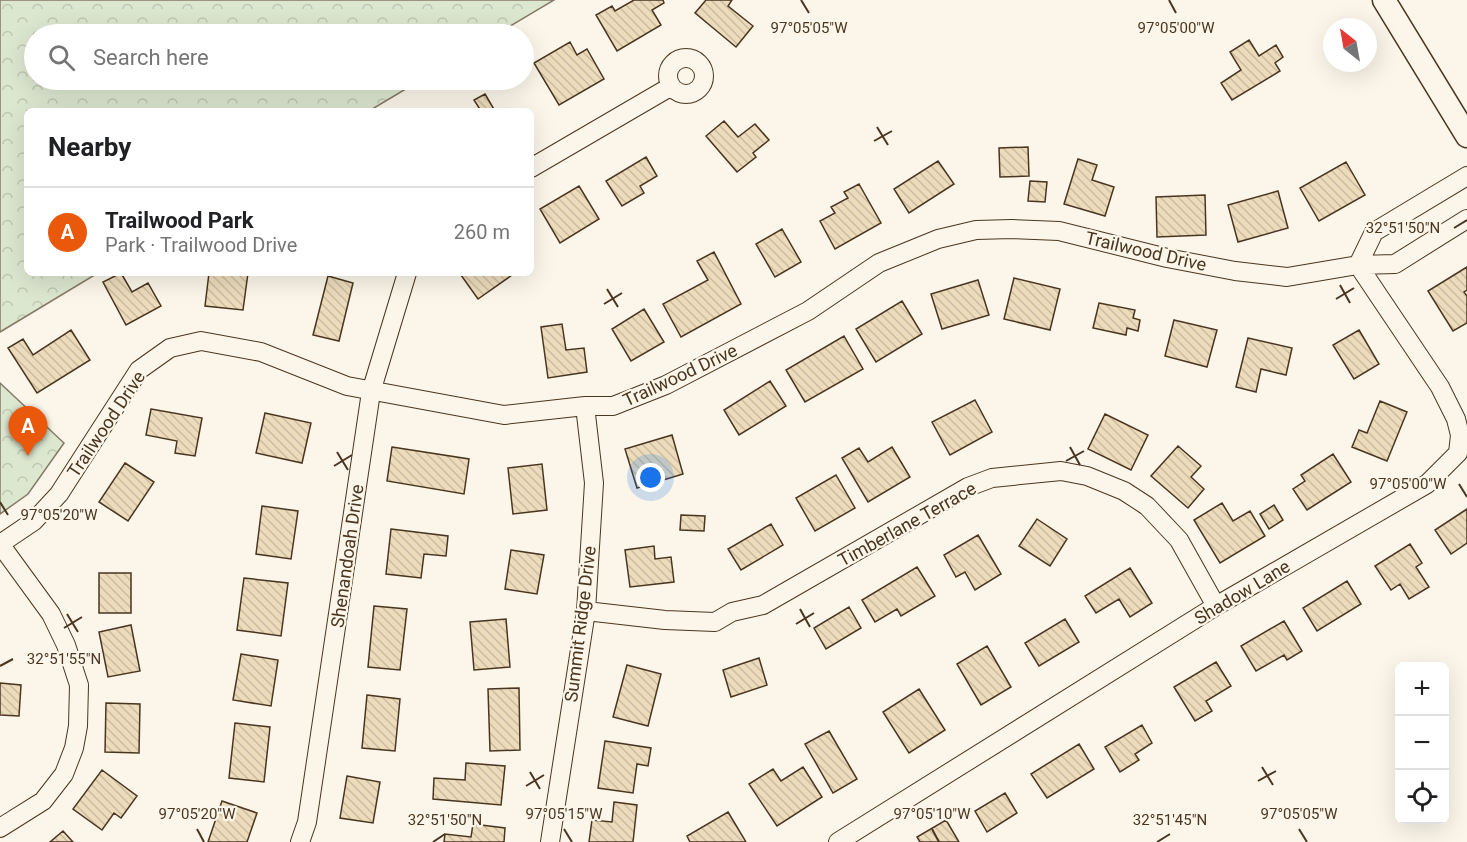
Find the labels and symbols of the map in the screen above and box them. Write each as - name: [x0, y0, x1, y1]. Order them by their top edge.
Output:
- north arrow: [1323, 18, 1377, 72]
- text: 97°05'05"W: [771, 19, 847, 37]
- text: 97°05'00"W: [1138, 19, 1214, 37]
- text: 32°51'50"N: [1366, 219, 1440, 237]
- street label: Trailwood Drive: [1083, 227, 1209, 275]
- street label: Trailwood Drive: [620, 339, 740, 411]
- street label: Trailwood Drive: [63, 367, 149, 481]
- pin: A: [9, 406, 48, 456]
- your location: [636, 463, 665, 492]
- text: 97°05'00"W: [1370, 475, 1446, 493]
- street label: Timberlane Terrace: [834, 477, 980, 571]
- street label: Shenandoah Drive: [327, 483, 367, 629]
- text: 97°05'20"W: [21, 506, 97, 524]
- street label: Summit Ridge Drive: [560, 545, 600, 703]
- street label: Shadow Lane: [1190, 555, 1294, 629]
- text: 32°51'55"N: [27, 650, 101, 668]
- text: 97°05'20"W: [159, 805, 235, 823]
- text: 97°05'15"W: [526, 805, 602, 823]
- text: 97°05'10"W: [894, 805, 970, 823]
- text: 97°05'05"W: [1261, 805, 1337, 823]
- text: 32°51'50"N: [408, 811, 482, 829]
- text: 32°51'45"N: [1133, 811, 1207, 829]

